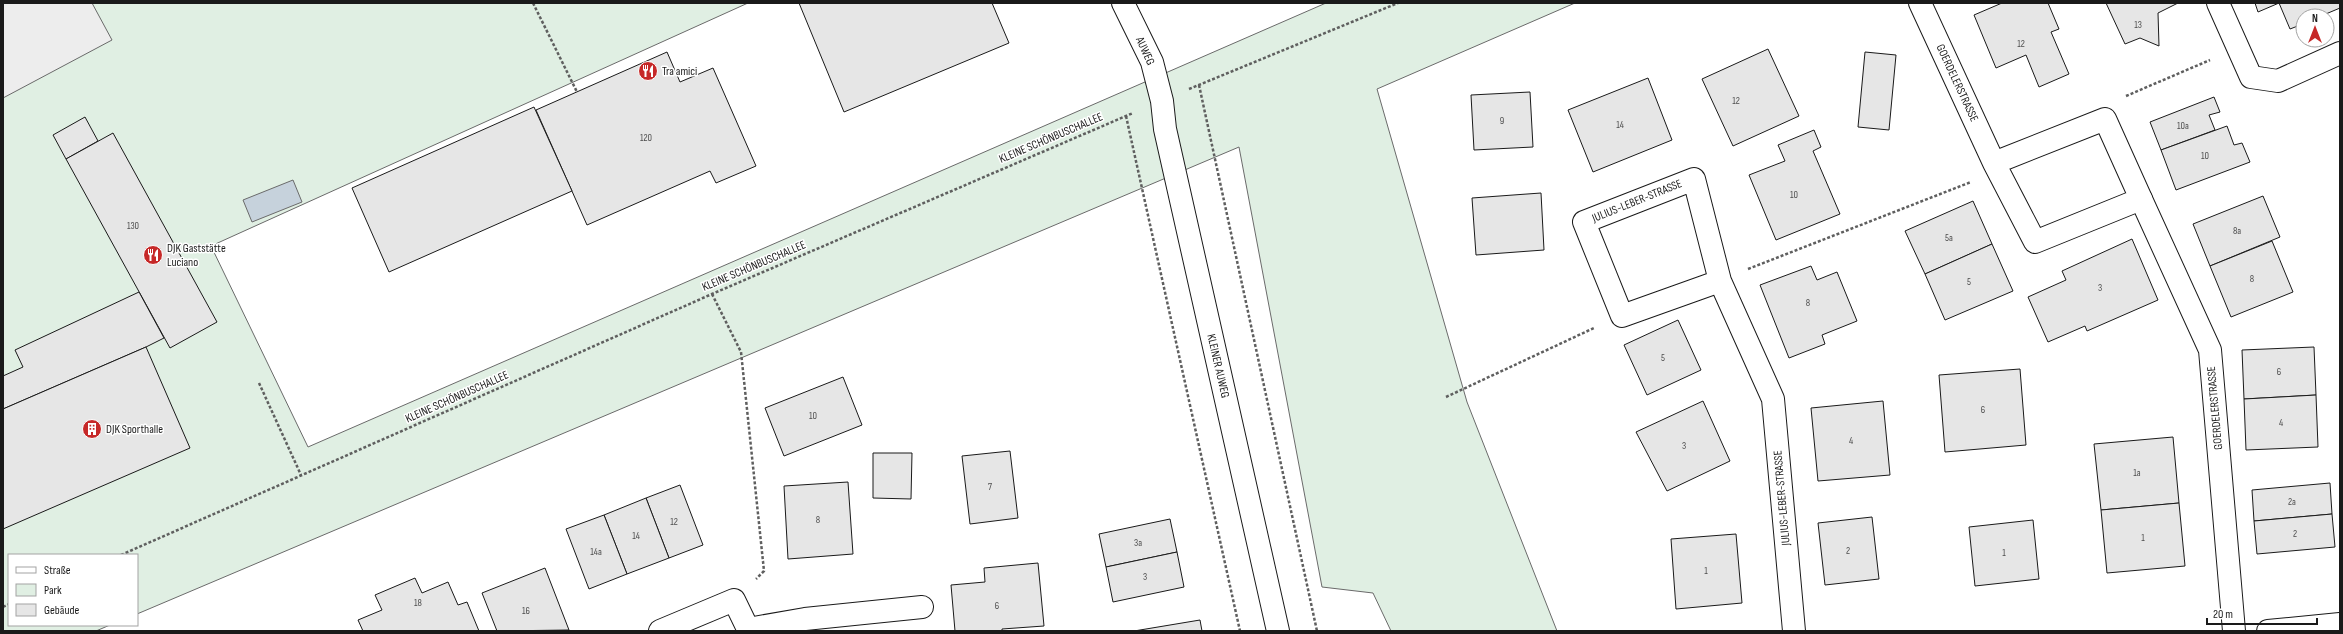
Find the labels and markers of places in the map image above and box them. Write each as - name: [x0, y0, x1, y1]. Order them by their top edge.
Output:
- restaurant icon: Tra amici: [637, 60, 659, 82]
- place label: Tra amici: [662, 64, 697, 79]
- place label: DJK Gaststätte Luciano: [167, 241, 226, 270]
- restaurant icon: DJK Gaststätte Luciano: [142, 244, 164, 266]
- building icon: DJK Sporthalle: [81, 418, 103, 440]
- place label: DJK Sporthalle: [106, 422, 163, 437]

